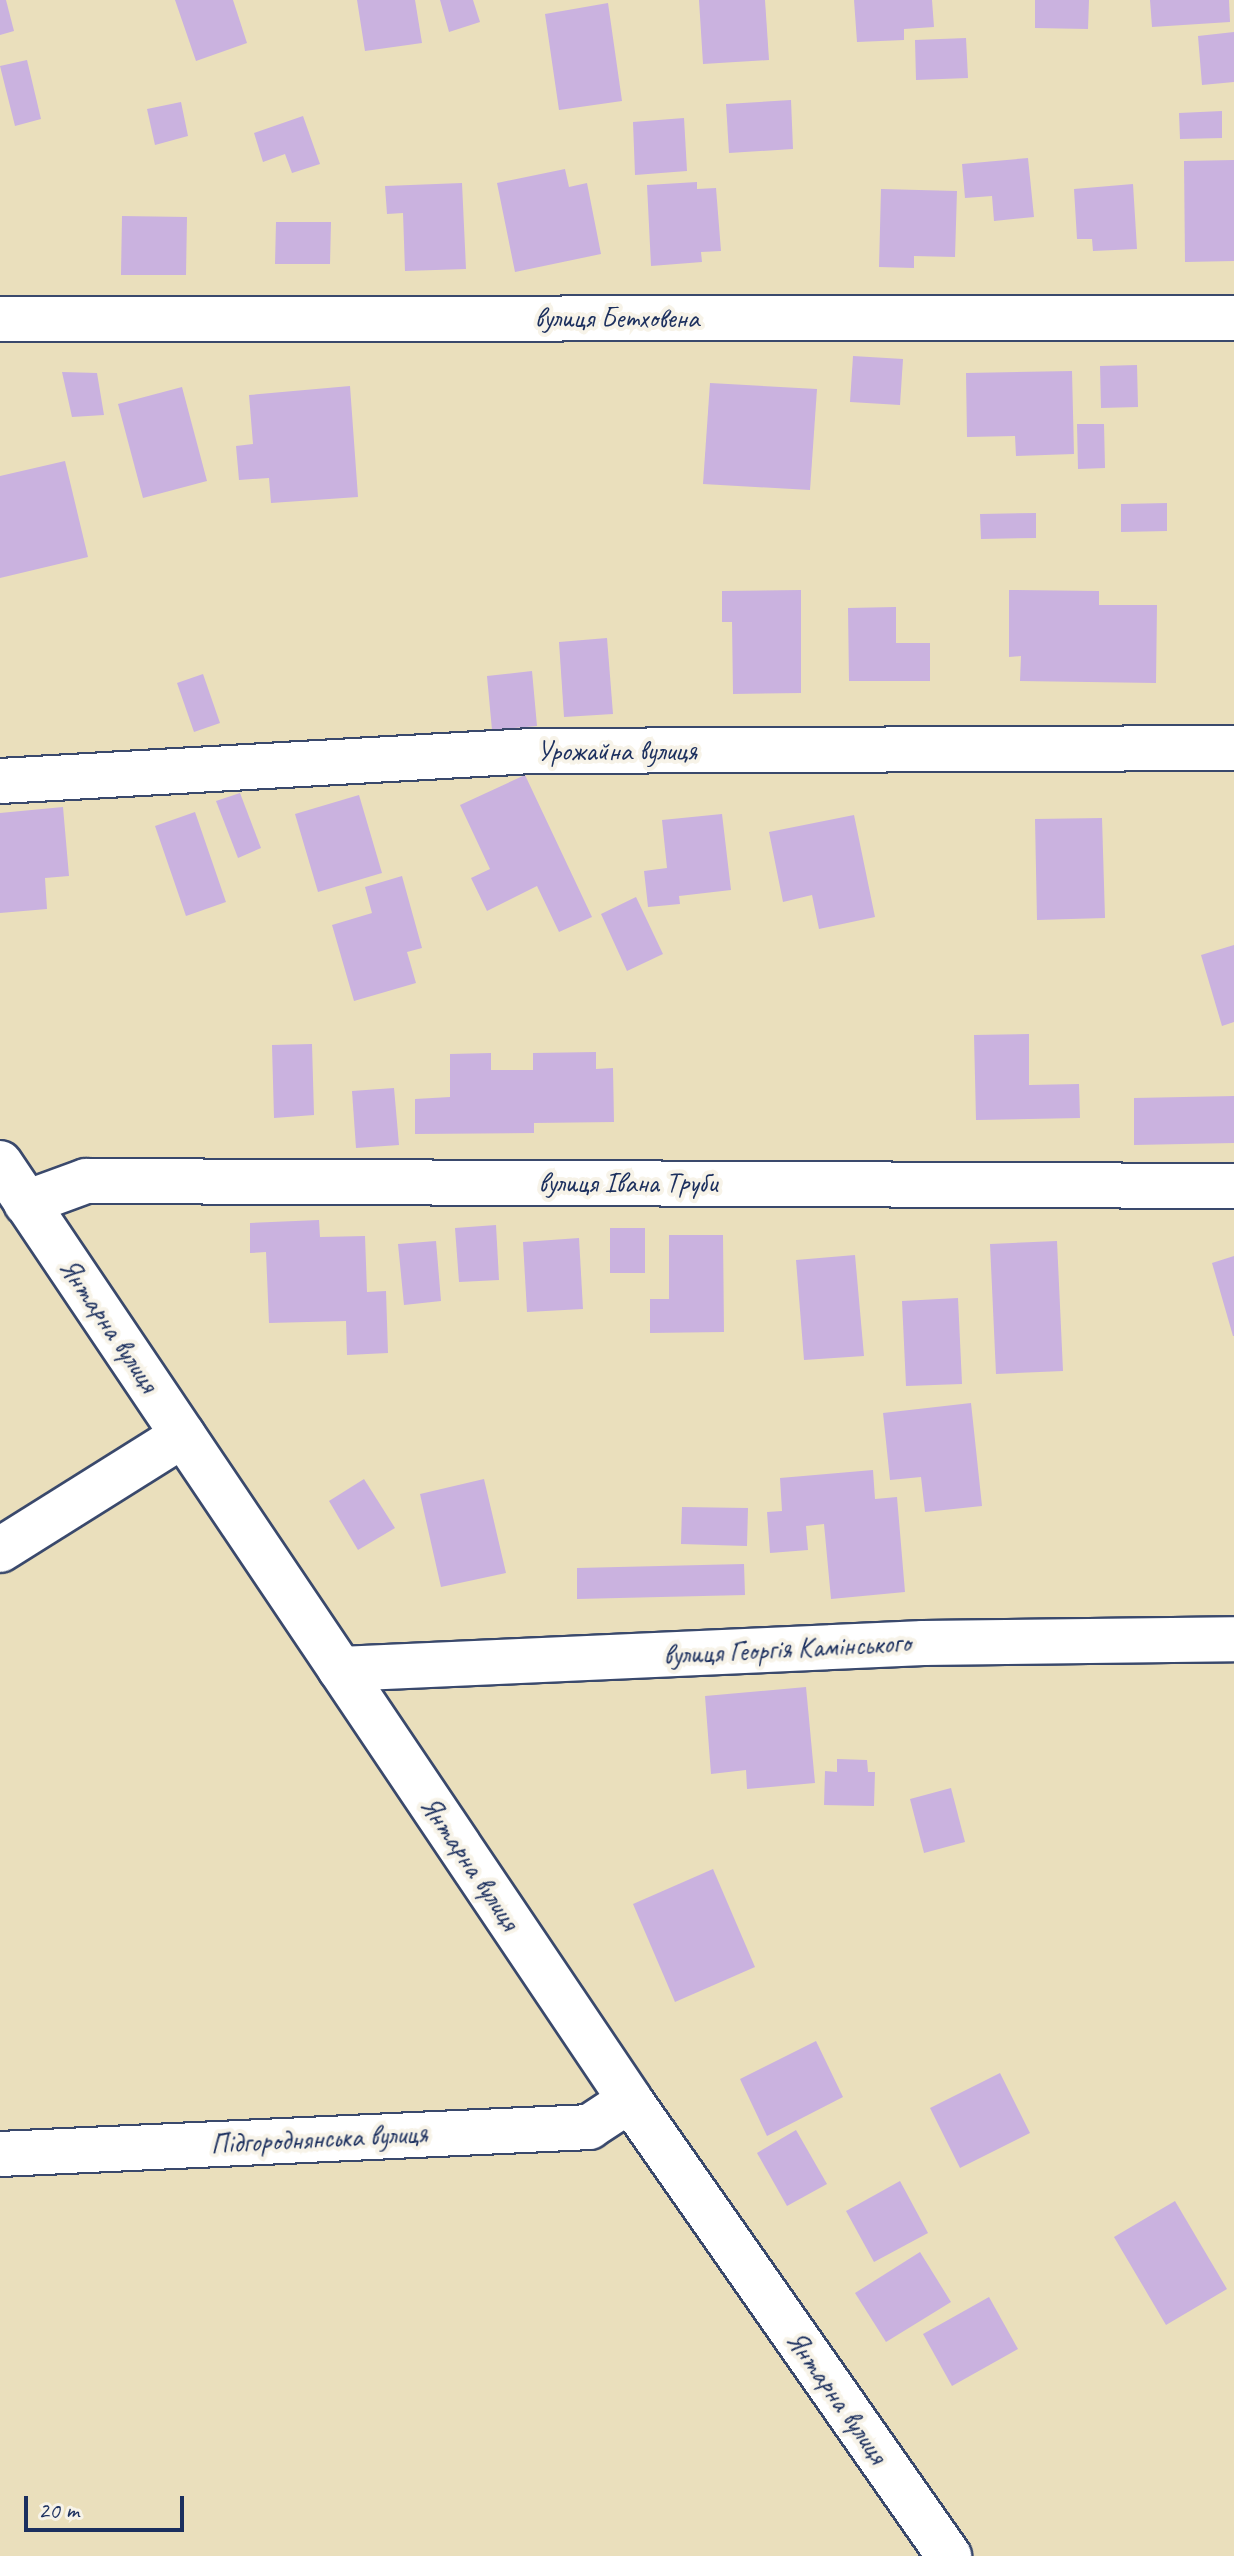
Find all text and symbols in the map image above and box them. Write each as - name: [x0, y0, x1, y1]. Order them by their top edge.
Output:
- street label: вулиця Бетховена: [535, 301, 699, 335]
- street label: Урожайна вулиця: [536, 734, 698, 768]
- street label: вулиця Івана Труби: [539, 1166, 717, 1200]
- street label: Янтарна вулиця: [52, 1251, 166, 1399]
- street label: вулиця Георгія Камінського: [663, 1626, 911, 1672]
- street label: Янтарна вулиця: [413, 1789, 527, 1937]
- street label: Підгороднянська вулиця: [209, 2117, 429, 2161]
- street label: Янтарна вулиця: [779, 2324, 895, 2470]
- scale bar: [28, 2480, 188, 2530]
- text: 20 m: [38, 2495, 79, 2525]

